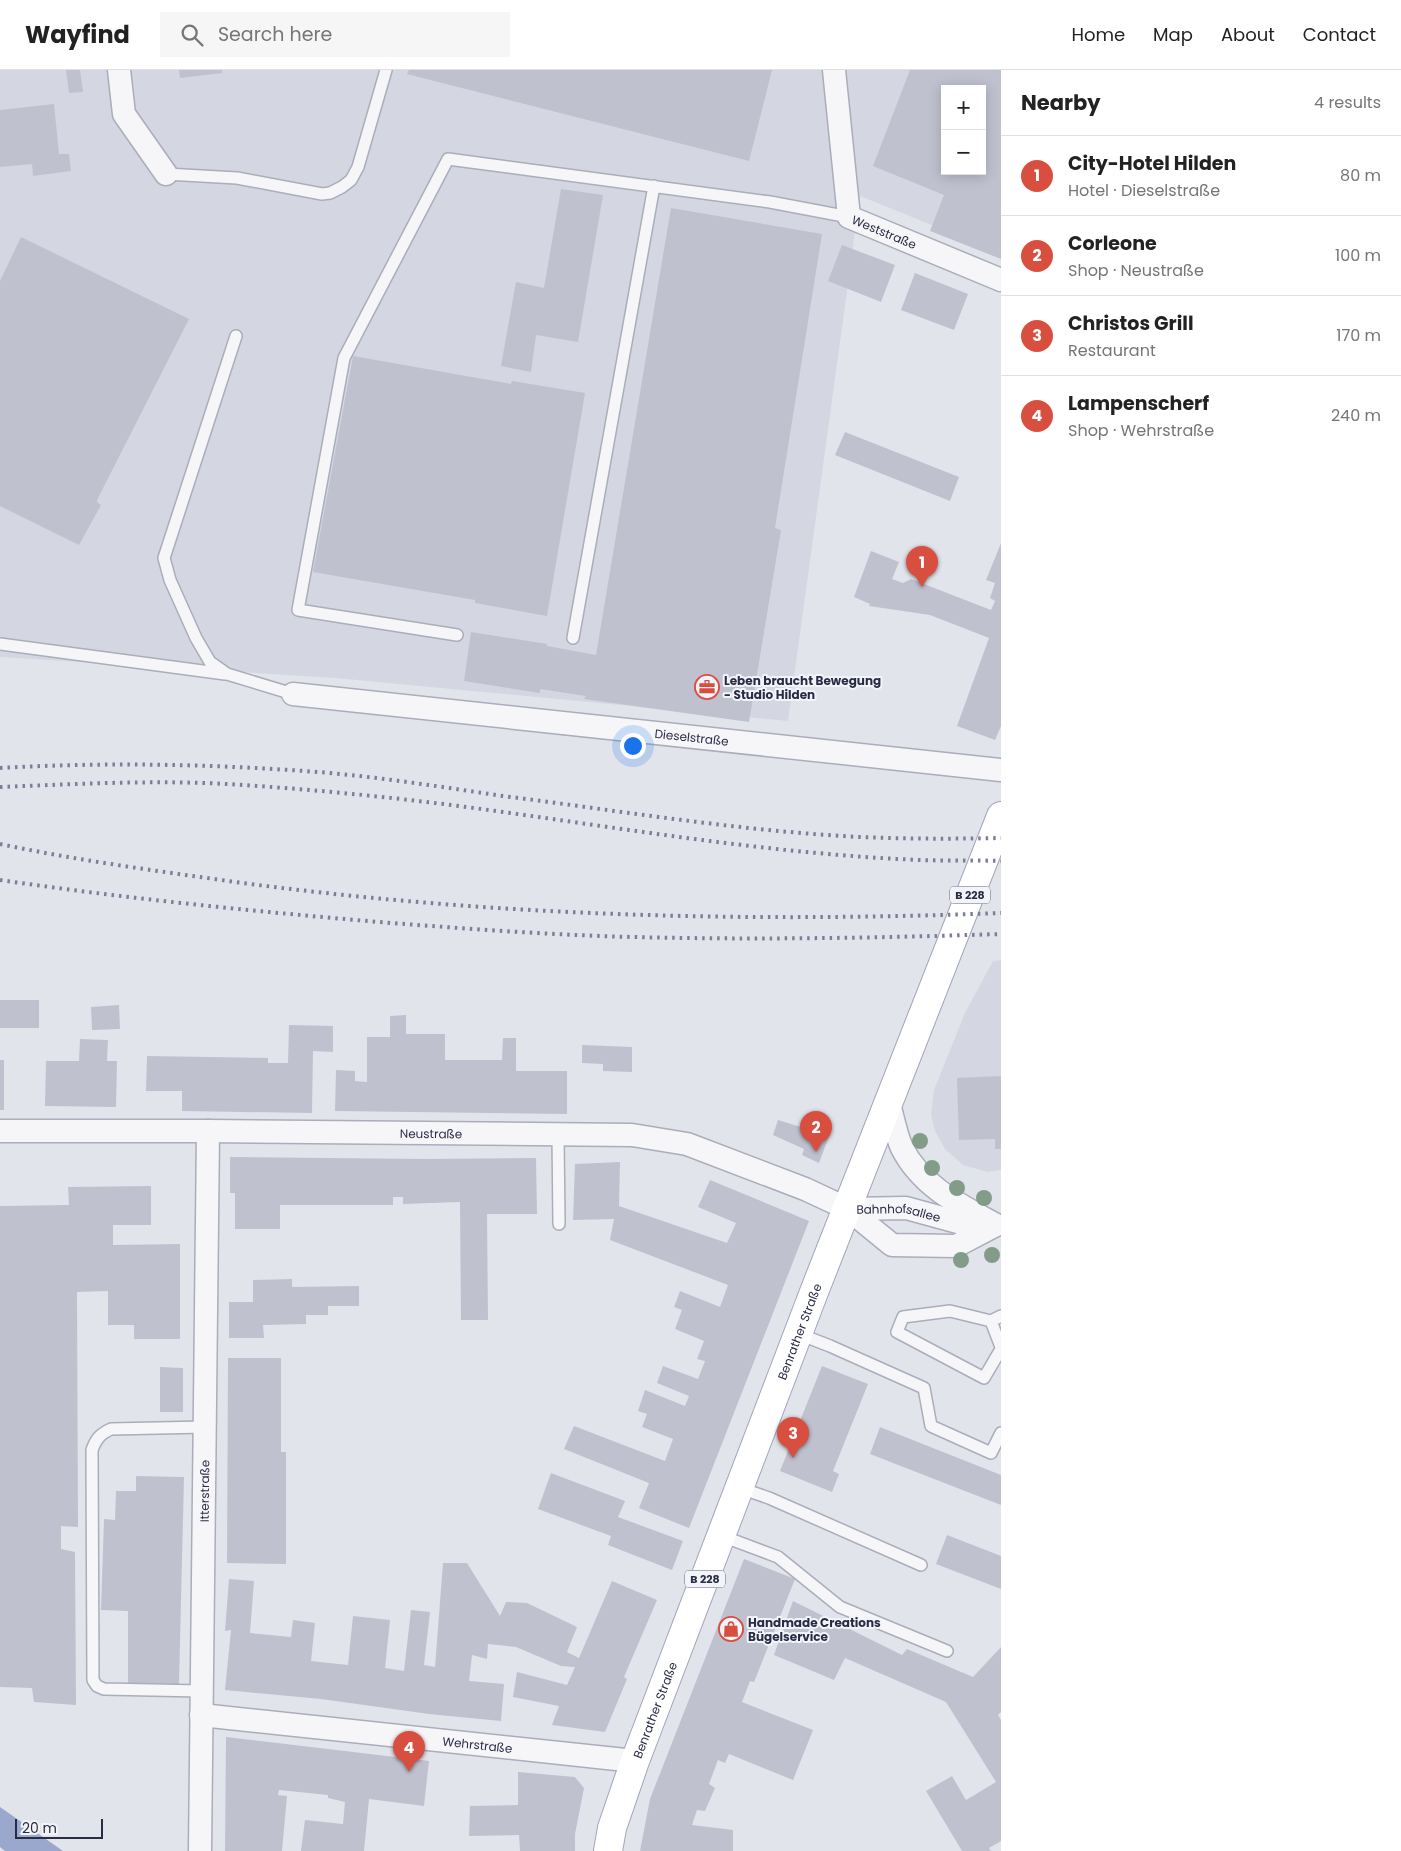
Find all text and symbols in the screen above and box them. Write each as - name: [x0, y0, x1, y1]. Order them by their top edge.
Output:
- search box: [160, 12, 510, 57]
- text: Wayfind: [25, 18, 130, 51]
- icon: search: [178, 21, 206, 49]
- text: Search here: [218, 21, 332, 48]
- text: Home: [1071, 22, 1125, 47]
- text: Map: [1153, 22, 1193, 47]
- text: About: [1221, 22, 1275, 47]
- text: Contact: [1303, 22, 1376, 47]
- map controls: [941, 85, 986, 175]
- button: +: [941, 85, 986, 130]
- text: Nearby: [1021, 88, 1101, 117]
- text: 4 results: [1314, 91, 1381, 114]
- button: −: [941, 130, 986, 175]
- text: City-Hotel Hilden: [1068, 150, 1236, 177]
- text: 1: [1034, 164, 1040, 187]
- text: 80 m: [1340, 164, 1381, 187]
- text: Hotel · Dieselstraße: [1068, 179, 1220, 202]
- street label: Weststraße: [849, 211, 919, 253]
- text: Corleone: [1068, 230, 1157, 257]
- text: 2: [1032, 244, 1042, 267]
- text: 100 m: [1335, 244, 1381, 267]
- text: Shop · Neustraße: [1068, 259, 1204, 282]
- text: Christos Grill: [1068, 310, 1194, 337]
- text: 3: [1032, 324, 1042, 347]
- text: 170 m: [1336, 324, 1381, 347]
- text: Restaurant: [1068, 339, 1156, 362]
- text: Lampenscherf: [1068, 390, 1209, 417]
- text: 4: [1032, 404, 1042, 427]
- text: 240 m: [1331, 404, 1381, 427]
- text: Shop · Wehrstraße: [1068, 419, 1214, 442]
- pin: 1: [906, 546, 938, 587]
- place label: Leben braucht Bewegung - Studio Hilden: [724, 672, 881, 703]
- office icon: Leben braucht Bewegung - Studio Hilden: [694, 674, 720, 700]
- street label: Dieselstraße: [654, 724, 730, 749]
- your location: [620, 733, 646, 759]
- road number: B 228: [950, 886, 990, 904]
- pin: 2: [800, 1111, 832, 1152]
- street label: Neustraße: [400, 1124, 462, 1142]
- street label: Bahnhofsallee: [856, 1199, 943, 1226]
- street label: Benrather Straße: [773, 1281, 825, 1382]
- pin: 3: [777, 1417, 809, 1458]
- street label: Itterstraße: [195, 1460, 213, 1522]
- road number: B 228: [685, 1570, 725, 1588]
- place label: Handmade Creations Bügelservice: [748, 1614, 881, 1645]
- shop icon: Handmade Creations Bügelservice: [718, 1616, 744, 1642]
- street label: Benrather Straße: [628, 1659, 681, 1760]
- pin: 4: [393, 1731, 425, 1772]
- street label: Wehrstraße: [442, 1732, 513, 1756]
- scale bar: [15, 1816, 102, 1839]
- text: 20 m: [22, 1818, 57, 1838]

